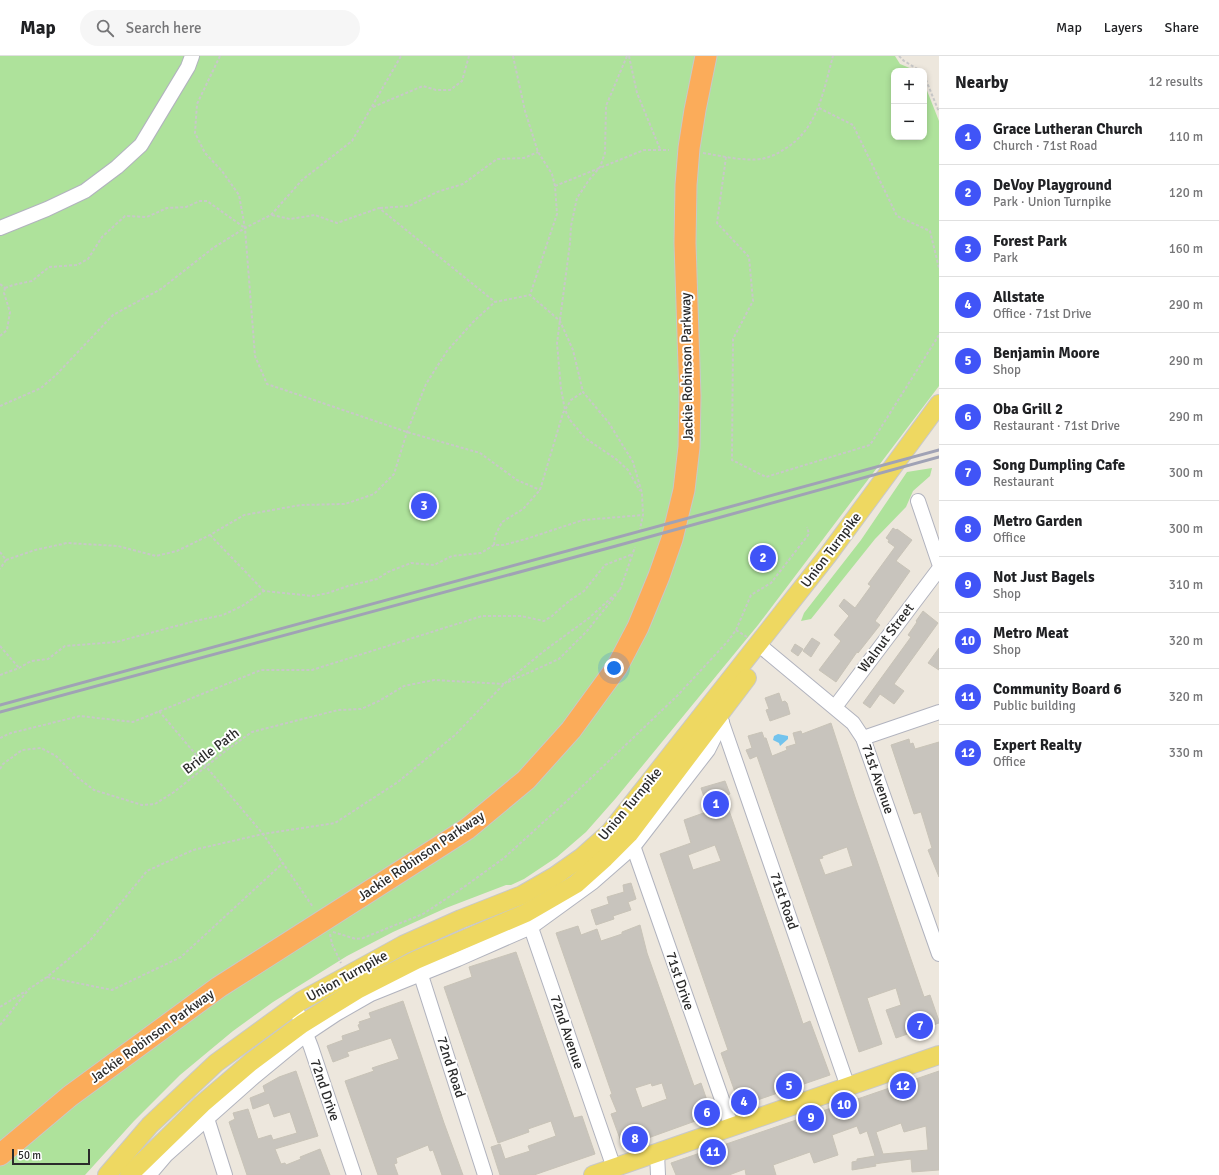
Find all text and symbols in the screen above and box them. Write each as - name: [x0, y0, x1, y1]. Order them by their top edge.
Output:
- search box: [80, 10, 360, 46]
- text: Map: [20, 16, 56, 40]
- icon: search: [94, 17, 116, 39]
- text: Search here: [126, 19, 201, 37]
- text: Map: [1056, 19, 1082, 36]
- text: Layers: [1104, 19, 1143, 36]
- text: Share: [1165, 19, 1199, 36]
- map controls: [891, 68, 927, 140]
- button: +: [891, 68, 927, 104]
- text: Nearby: [955, 72, 1008, 93]
- text: 12 results: [1148, 74, 1203, 90]
- button: −: [891, 104, 927, 140]
- text: Grace Lutheran Church: [993, 120, 1143, 138]
- text: 1: [964, 129, 972, 145]
- text: 110 m: [1169, 129, 1203, 145]
- text: Church · 71st Road: [993, 138, 1097, 154]
- text: DeVoy Playground: [993, 176, 1112, 194]
- text: 2: [964, 185, 972, 201]
- text: 120 m: [1169, 185, 1203, 201]
- text: Park · Union Turnpike: [993, 194, 1111, 210]
- text: Forest Park: [993, 232, 1067, 250]
- text: 3: [964, 241, 972, 257]
- text: 160 m: [1169, 241, 1203, 257]
- text: Park: [993, 250, 1018, 266]
- text: Allstate: [993, 288, 1044, 306]
- street label: Jackie Robinson Parkway: [677, 292, 697, 442]
- text: 4: [964, 297, 972, 313]
- text: 290 m: [1169, 297, 1203, 313]
- text: Office · 71st Drive: [993, 306, 1092, 322]
- text: Benjamin Moore: [993, 344, 1100, 362]
- text: 5: [964, 353, 972, 369]
- text: 290 m: [1169, 353, 1203, 369]
- text: Shop: [993, 362, 1021, 378]
- text: Oba Grill 2: [993, 400, 1063, 418]
- text: 6: [964, 409, 972, 425]
- text: 290 m: [1169, 409, 1203, 425]
- text: Restaurant · 71st Drive: [993, 418, 1120, 434]
- text: Song Dumpling Cafe: [993, 456, 1125, 474]
- text: 7: [964, 465, 972, 481]
- text: 300 m: [1169, 465, 1203, 481]
- text: Restaurant: [993, 474, 1054, 490]
- pin: 3: [411, 491, 437, 521]
- street label: Union Turnpike: [797, 509, 865, 591]
- text: Metro Garden: [993, 512, 1082, 530]
- text: 8: [964, 521, 972, 537]
- text: 300 m: [1169, 521, 1203, 537]
- text: Office: [993, 530, 1026, 546]
- pin: 2: [750, 543, 776, 573]
- text: Not Just Bagels: [993, 568, 1095, 586]
- text: 9: [964, 577, 972, 593]
- text: 310 m: [1169, 577, 1203, 593]
- text: Shop: [993, 586, 1021, 602]
- street label: Walnut Street: [854, 600, 918, 676]
- text: Metro Meat: [993, 624, 1069, 642]
- text: 10: [961, 633, 975, 649]
- text: 320 m: [1169, 633, 1203, 649]
- text: Shop: [993, 642, 1021, 658]
- your location: [604, 658, 624, 678]
- text: Community Board 6: [993, 680, 1122, 698]
- text: 11: [961, 689, 975, 705]
- text: 320 m: [1169, 689, 1203, 705]
- text: Public building: [993, 698, 1076, 714]
- street label: Bridle Path: [180, 724, 242, 778]
- text: Expert Realty: [993, 736, 1082, 754]
- street label: 71st Avenue: [858, 742, 898, 816]
- text: 12: [961, 745, 975, 761]
- text: 330 m: [1169, 745, 1203, 761]
- text: Office: [993, 754, 1026, 770]
- street label: Union Turnpike: [595, 764, 665, 844]
- pin: 1: [703, 789, 729, 819]
- street label: Jackie Robinson Parkway: [354, 807, 488, 905]
- street label: 71st Road: [766, 870, 802, 932]
- street label: Union Turnpike: [304, 947, 390, 1005]
- street label: 71st Drive: [662, 950, 698, 1012]
- street label: Jackie Robinson Parkway: [87, 985, 218, 1087]
- street label: 72nd Avenue: [546, 993, 588, 1071]
- pin: 7: [907, 1011, 933, 1041]
- street label: 72nd Road: [433, 1034, 469, 1100]
- street label: 72nd Drive: [306, 1057, 344, 1123]
- pin: 5: [776, 1071, 802, 1101]
- pin: 12: [890, 1071, 916, 1101]
- pin: 4: [731, 1087, 757, 1117]
- pin: 10: [831, 1090, 857, 1120]
- pin: 6: [694, 1098, 720, 1128]
- pin: 9: [798, 1103, 824, 1133]
- pin: 8: [622, 1124, 648, 1154]
- pin: 11: [700, 1137, 726, 1167]
- scale bar: [12, 1147, 90, 1166]
- text: 50 m: [18, 1149, 41, 1162]

